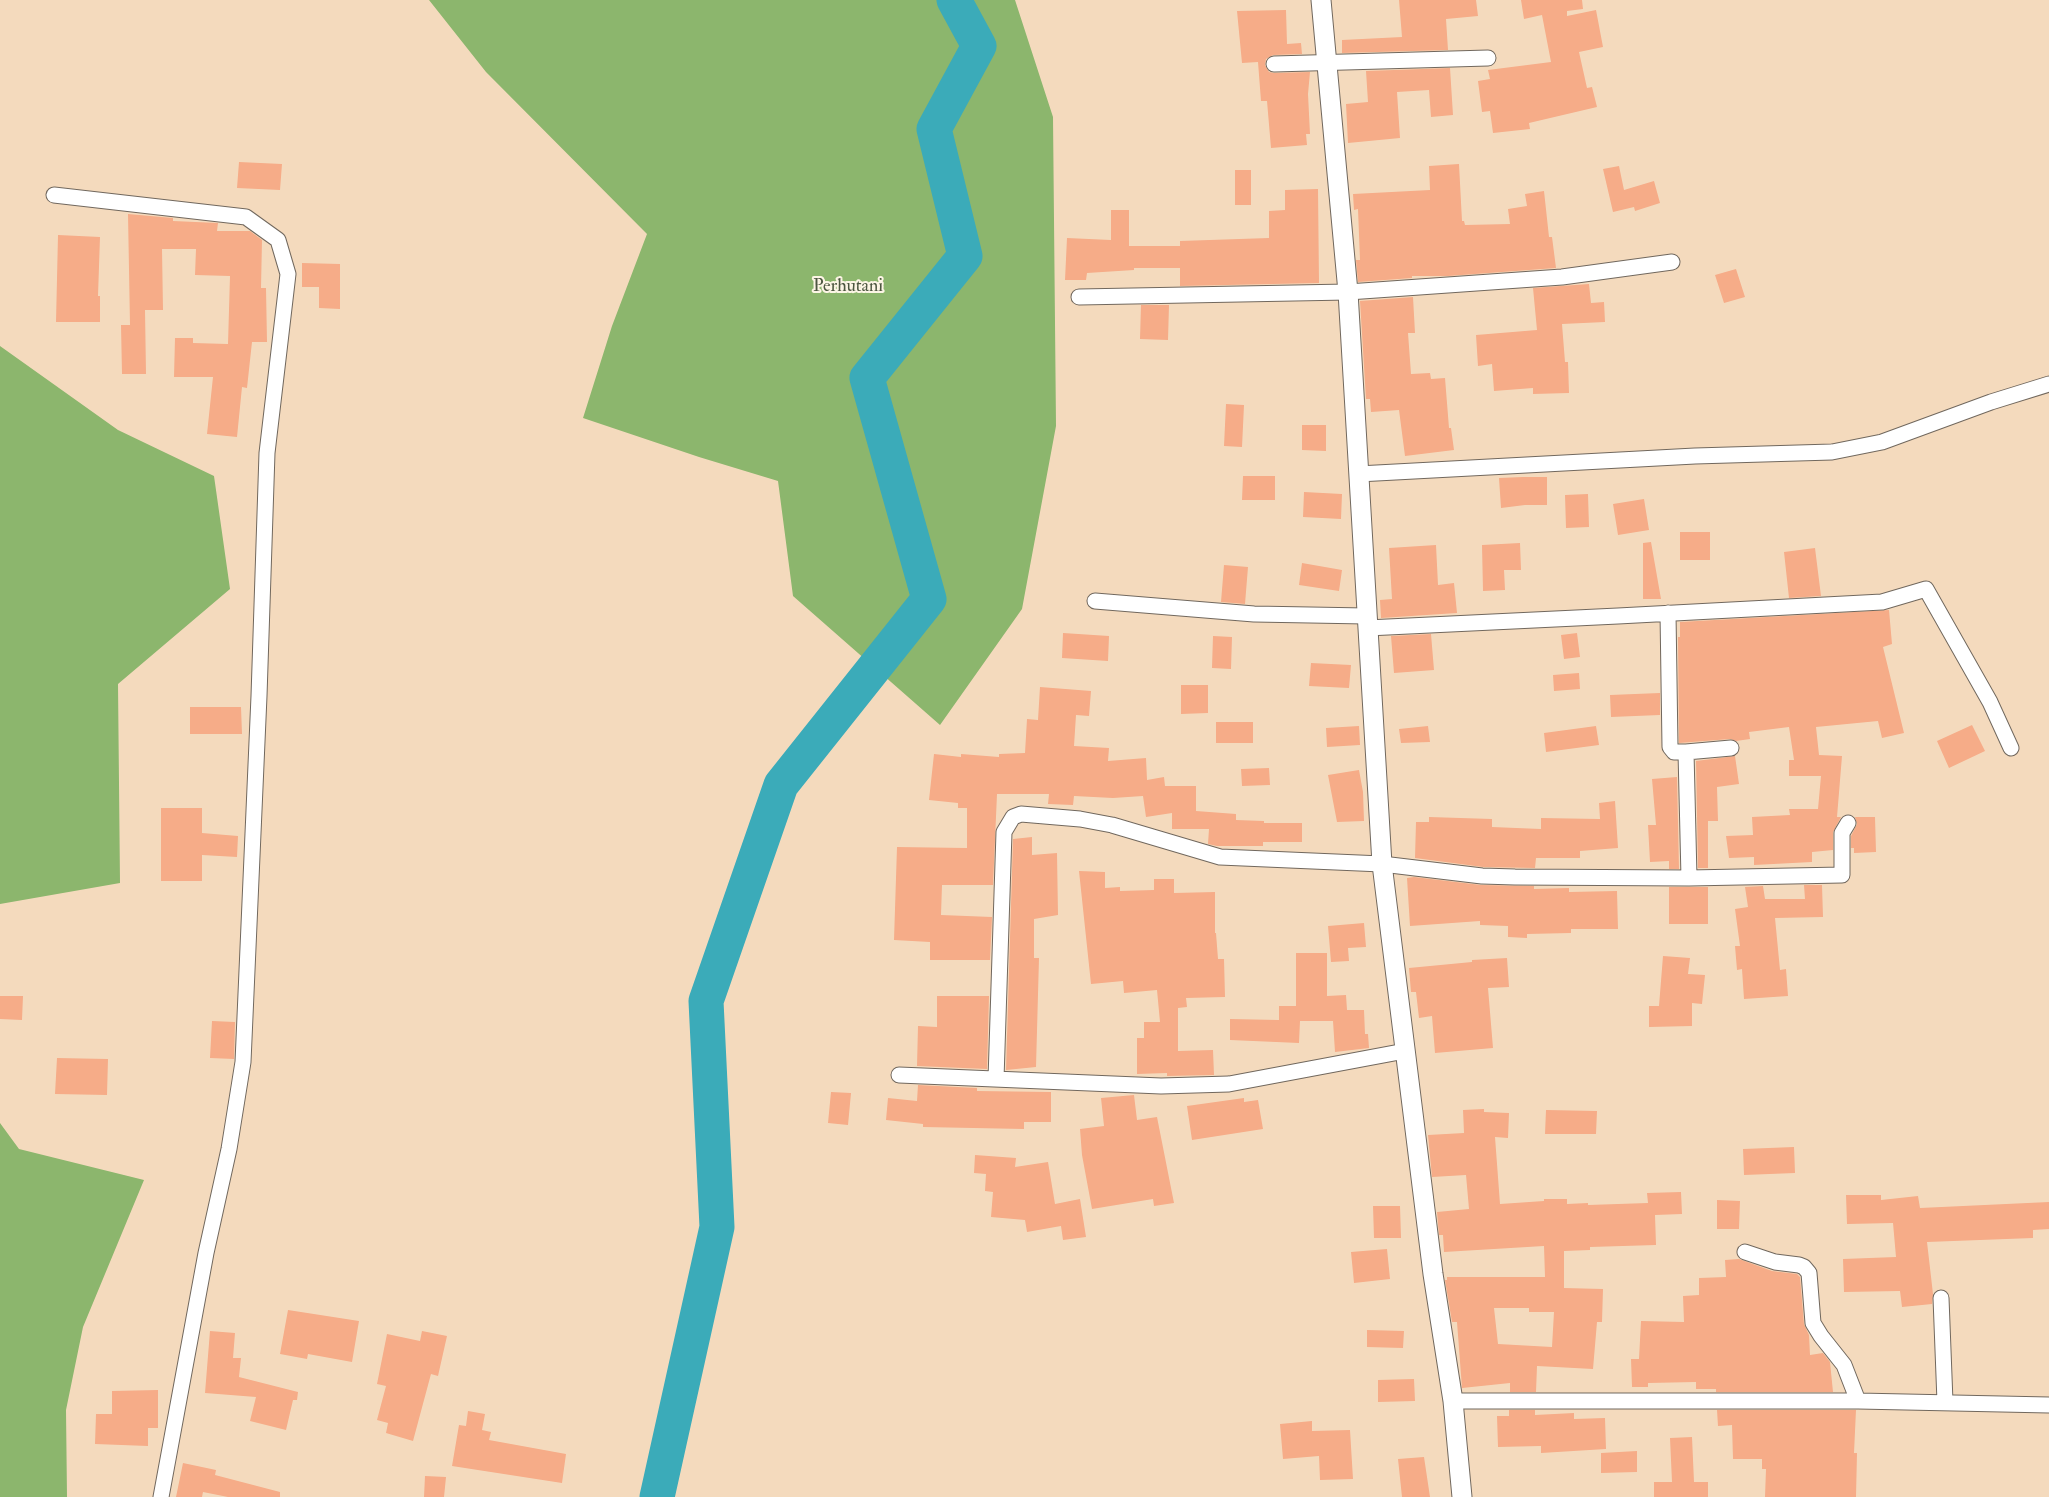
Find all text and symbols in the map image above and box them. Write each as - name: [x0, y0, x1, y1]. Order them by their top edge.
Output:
- park label: Perhutani: [813, 276, 883, 298]

